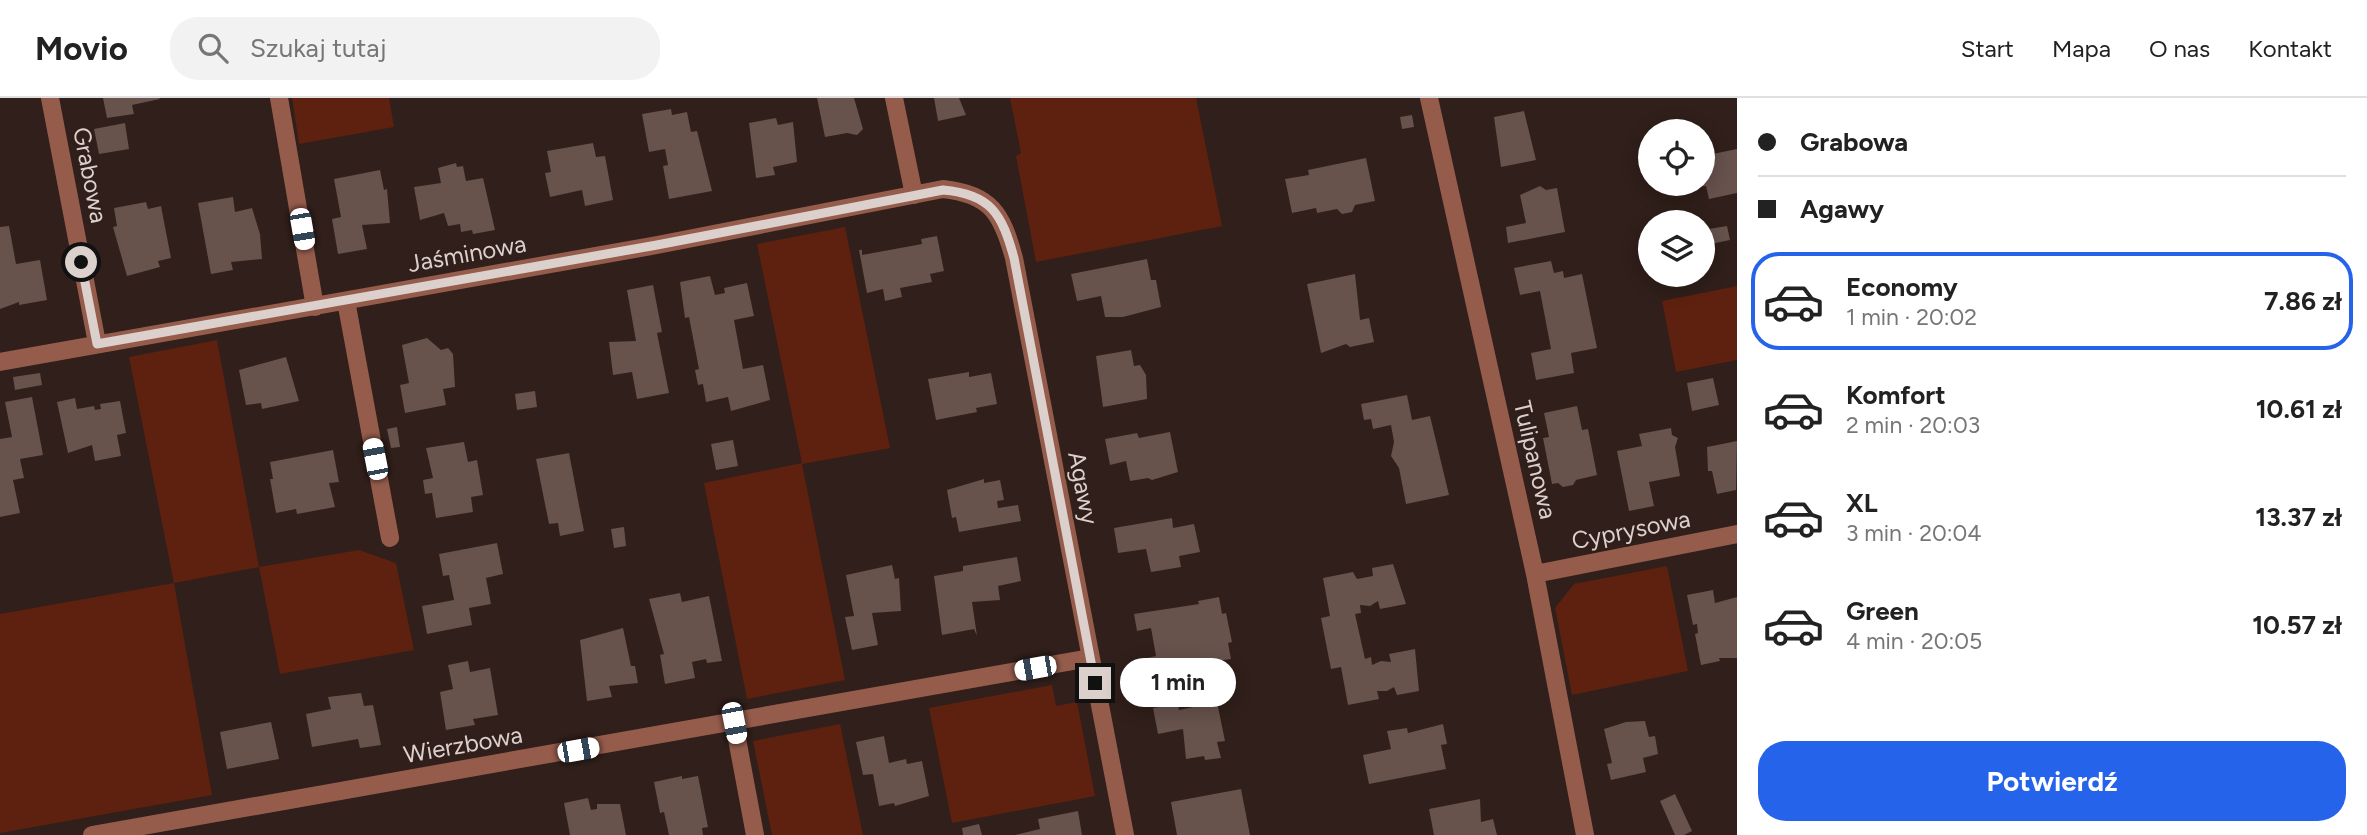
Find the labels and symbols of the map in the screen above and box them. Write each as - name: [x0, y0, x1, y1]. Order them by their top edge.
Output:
- street label: Grabowa: [67, 125, 114, 225]
- car: [289, 206, 316, 252]
- street label: Jaśminowa: [405, 229, 528, 278]
- route start: [65, 246, 97, 278]
- street label: Tulipanowa: [1508, 398, 1563, 522]
- car: [361, 436, 390, 482]
- street label: Agawy: [1062, 449, 1105, 527]
- street label: Cyprysowa: [1569, 504, 1693, 555]
- car: [1013, 654, 1058, 682]
- callout: 1 min: [1120, 658, 1235, 708]
- route end: [1079, 667, 1111, 699]
- car: [720, 700, 749, 746]
- street label: Wierzbowa: [401, 720, 525, 769]
- car: [556, 736, 601, 764]

